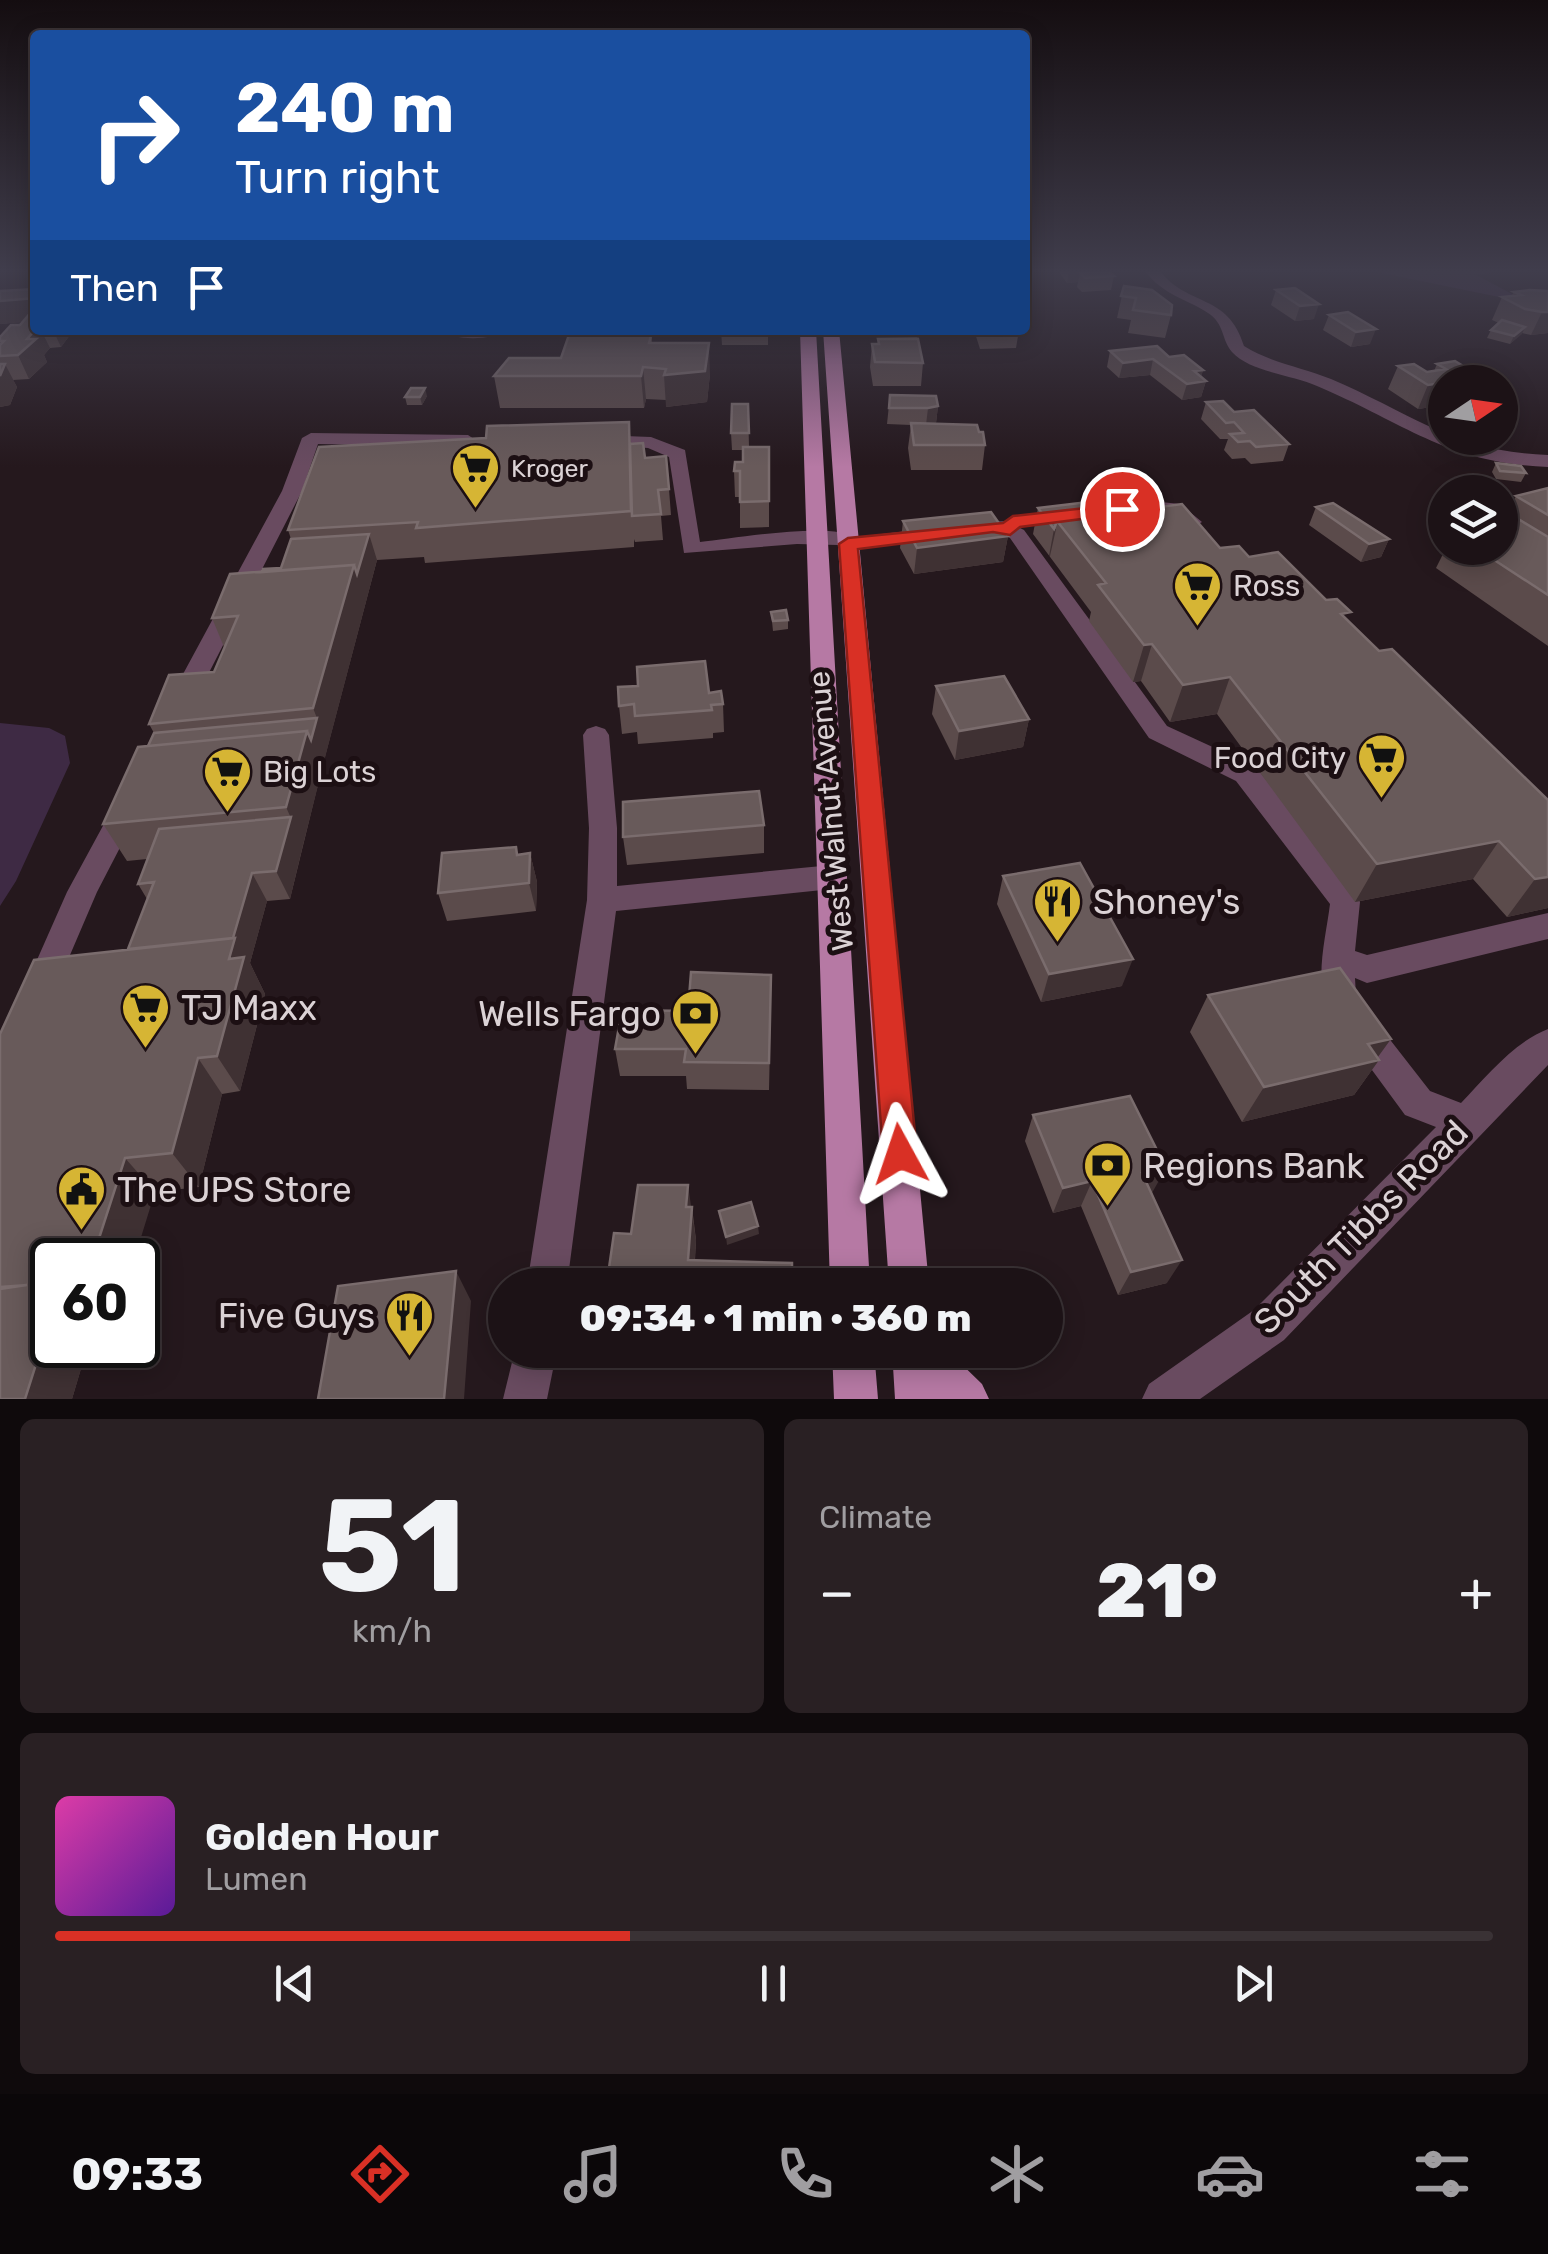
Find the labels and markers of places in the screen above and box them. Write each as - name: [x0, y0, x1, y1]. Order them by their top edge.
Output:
- supermarket icon: Kroger: [450, 442, 502, 510]
- place label: Kroger: [511, 454, 589, 483]
- pin: [1080, 467, 1165, 552]
- supermarket icon: Ross: [1172, 560, 1224, 628]
- place label: Ross: [1233, 568, 1300, 604]
- supermarket icon: Food City: [1355, 732, 1407, 800]
- place label: Food City: [1214, 740, 1346, 776]
- supermarket icon: Big Lots: [202, 746, 254, 814]
- place label: Big Lots: [263, 754, 376, 790]
- restaurant icon: Shoney's: [1032, 876, 1084, 944]
- place label: Shoney's: [1093, 881, 1240, 923]
- supermarket icon: TJ Maxx: [120, 982, 172, 1050]
- place label: TJ Maxx: [181, 987, 317, 1029]
- bank icon: Wells Fargo: [670, 988, 722, 1056]
- place label: Wells Fargo: [478, 993, 661, 1035]
- bank icon: Regions Bank: [1082, 1140, 1134, 1208]
- place label: Regions Bank: [1143, 1145, 1364, 1187]
- public building icon: The UPS Store: [56, 1164, 108, 1232]
- place label: The UPS Store: [117, 1169, 352, 1211]
- restaurant icon: Five Guys: [384, 1290, 436, 1358]
- place label: Five Guys: [218, 1295, 375, 1337]

